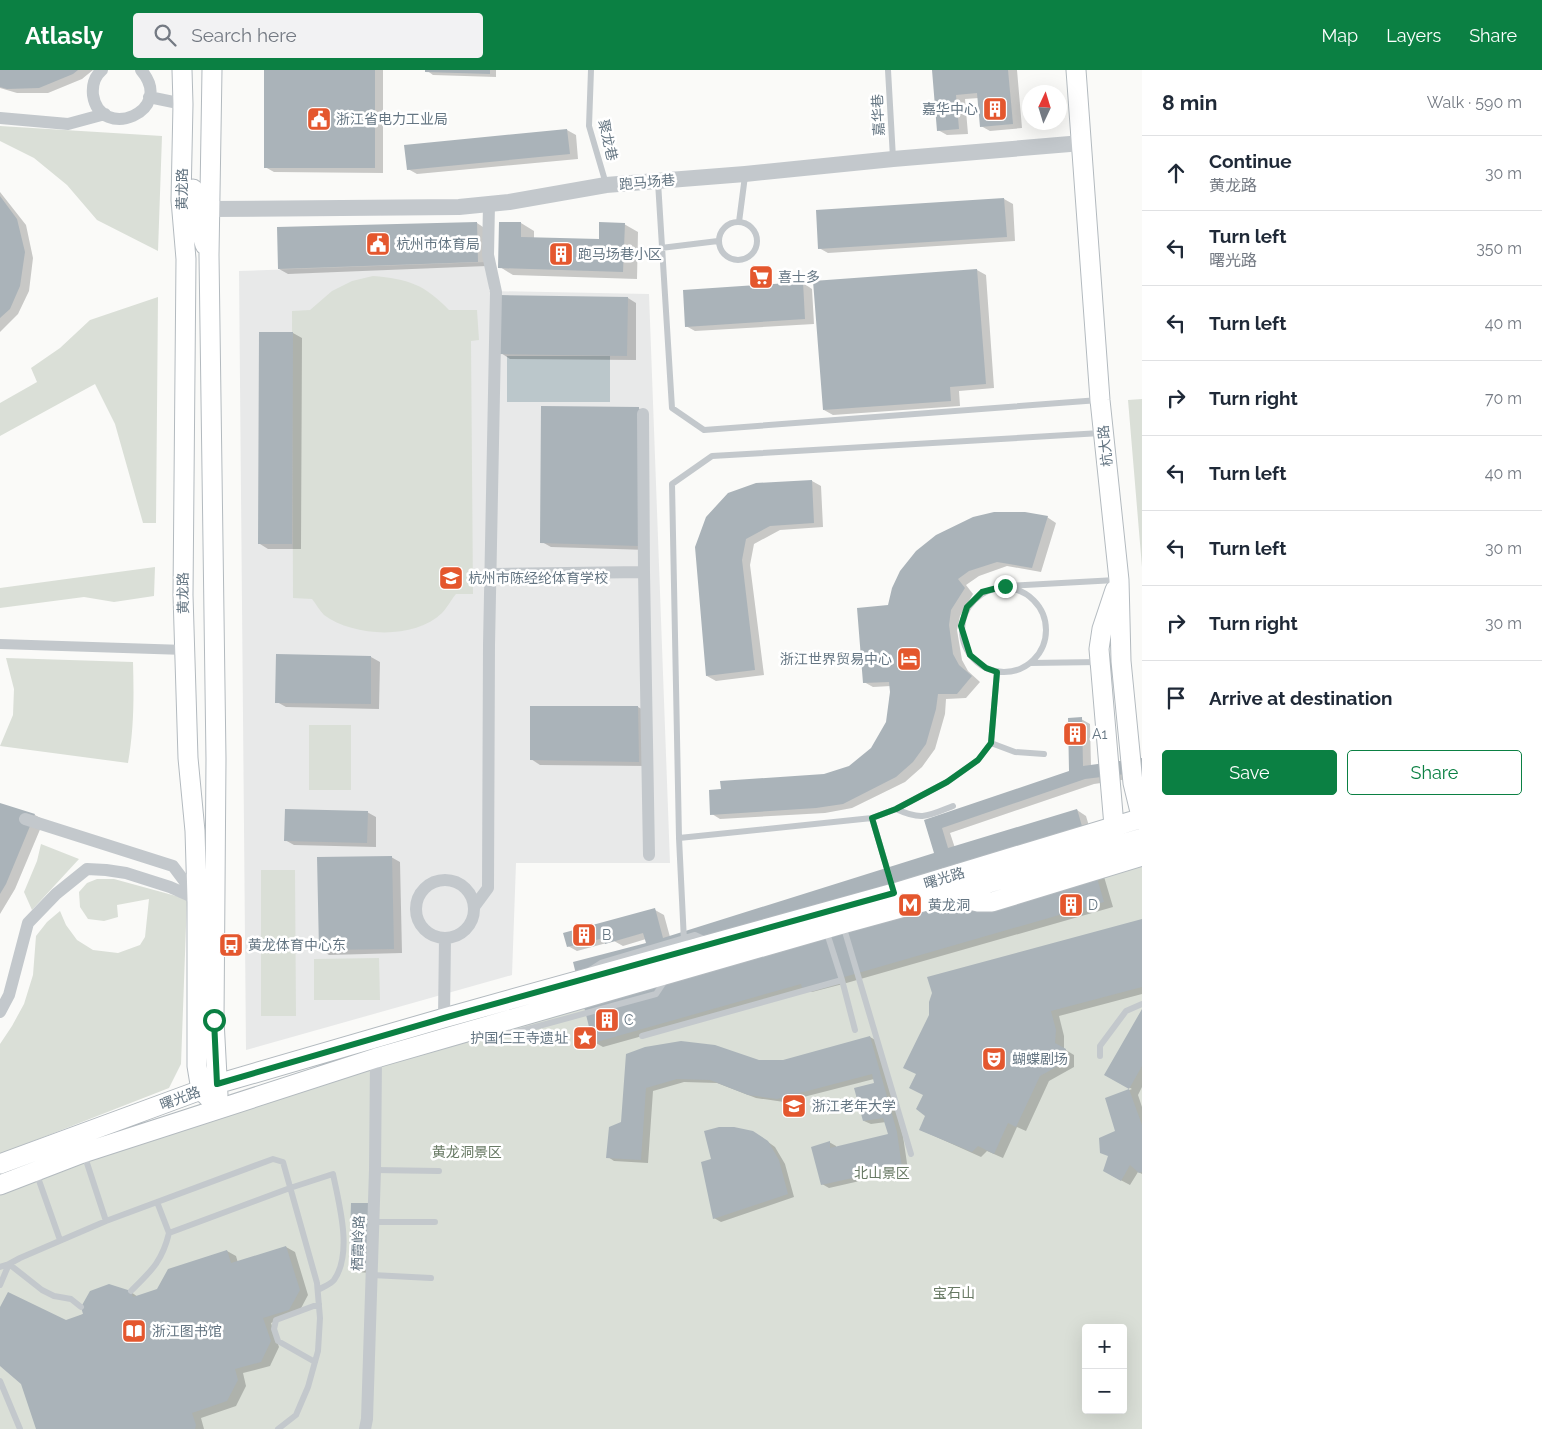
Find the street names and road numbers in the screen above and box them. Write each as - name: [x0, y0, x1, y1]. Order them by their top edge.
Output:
- street label: 嘉华巷: [869, 94, 887, 136]
- street label: 聚龙巷: [595, 118, 621, 162]
- street label: 黄龙路: [174, 168, 190, 210]
- street label: 跑马场巷: [618, 172, 676, 192]
- street label: 杭大路: [1095, 424, 1115, 468]
- street label: 黄龙路: [175, 572, 191, 614]
- street label: 曙光路: [922, 864, 966, 892]
- street label: 曙光路: [158, 1083, 202, 1113]
- street label: 栖霞岭路: [349, 1215, 367, 1271]

